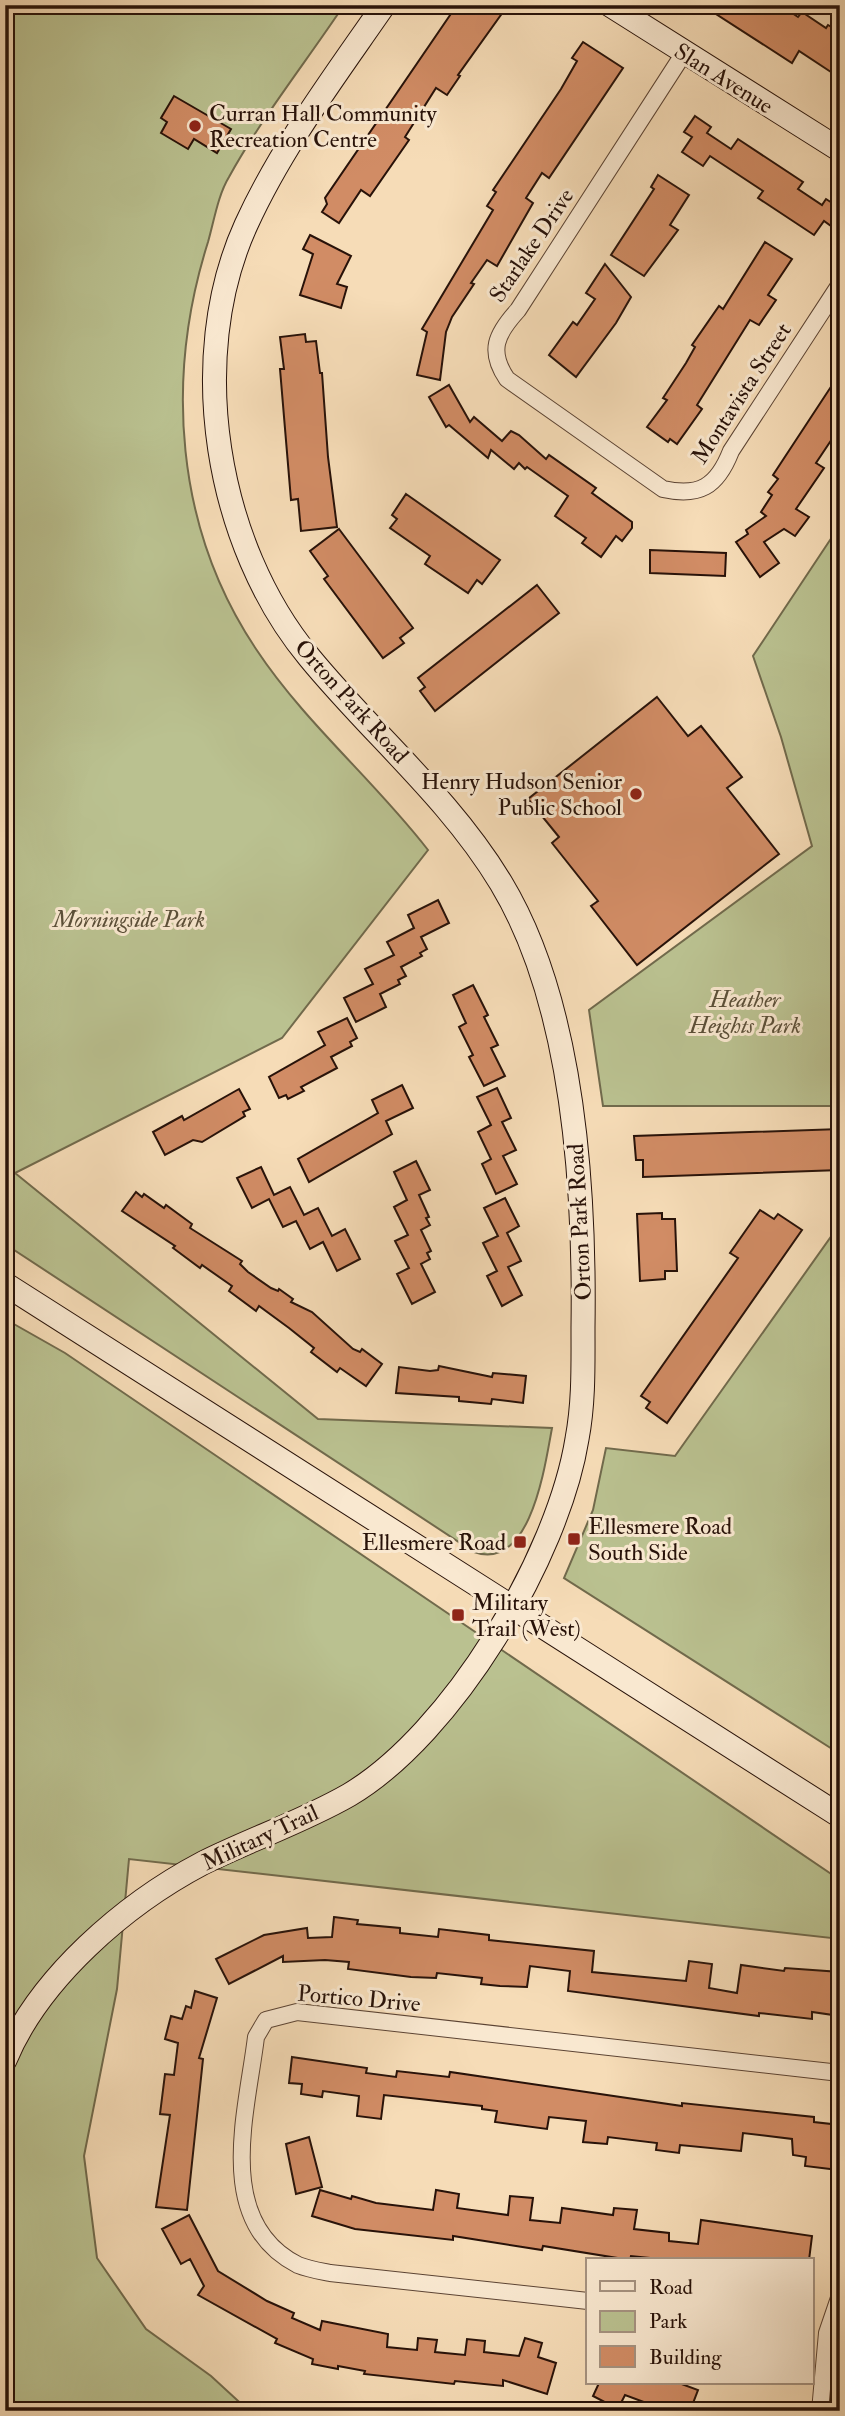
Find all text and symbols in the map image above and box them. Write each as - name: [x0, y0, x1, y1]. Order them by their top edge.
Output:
- street label: Slan Avenue: [669, 37, 779, 120]
- place label: Curran Hall Community Recreation Centre: [209, 99, 437, 154]
- marker: Curran Hall Community Recreation Centre: [187, 118, 203, 134]
- street label: Starlake Drive: [483, 182, 580, 308]
- street label: Montavista Street: [685, 317, 798, 469]
- street label: Orton Park Road: [288, 633, 415, 769]
- place label: Henry Hudson Senior Public School: [421, 767, 622, 822]
- marker: Henry Hudson Senior Public School: [628, 786, 644, 802]
- park label: Morningside Park: [51, 905, 205, 934]
- park label: Heather Heights Park: [688, 985, 801, 1040]
- street label: Orton Park Road: [561, 1143, 598, 1301]
- place label: Ellesmere Road South Side: [588, 1512, 732, 1567]
- place label: Ellesmere Road: [362, 1528, 506, 1557]
- marker: Ellesmere Road South Side: [566, 1531, 582, 1547]
- marker: Ellesmere Road: [512, 1534, 528, 1550]
- place label: Military Trail (West): [472, 1588, 581, 1643]
- marker: Military Trail (West): [450, 1607, 466, 1623]
- street label: Military Trail: [197, 1798, 323, 1877]
- street label: Portico Drive: [296, 1979, 422, 2018]
- legend: [586, 2258, 814, 2384]
- text: Road: [649, 2274, 694, 2301]
- text: Park: [649, 2308, 687, 2335]
- text: Building: [649, 2344, 722, 2371]

